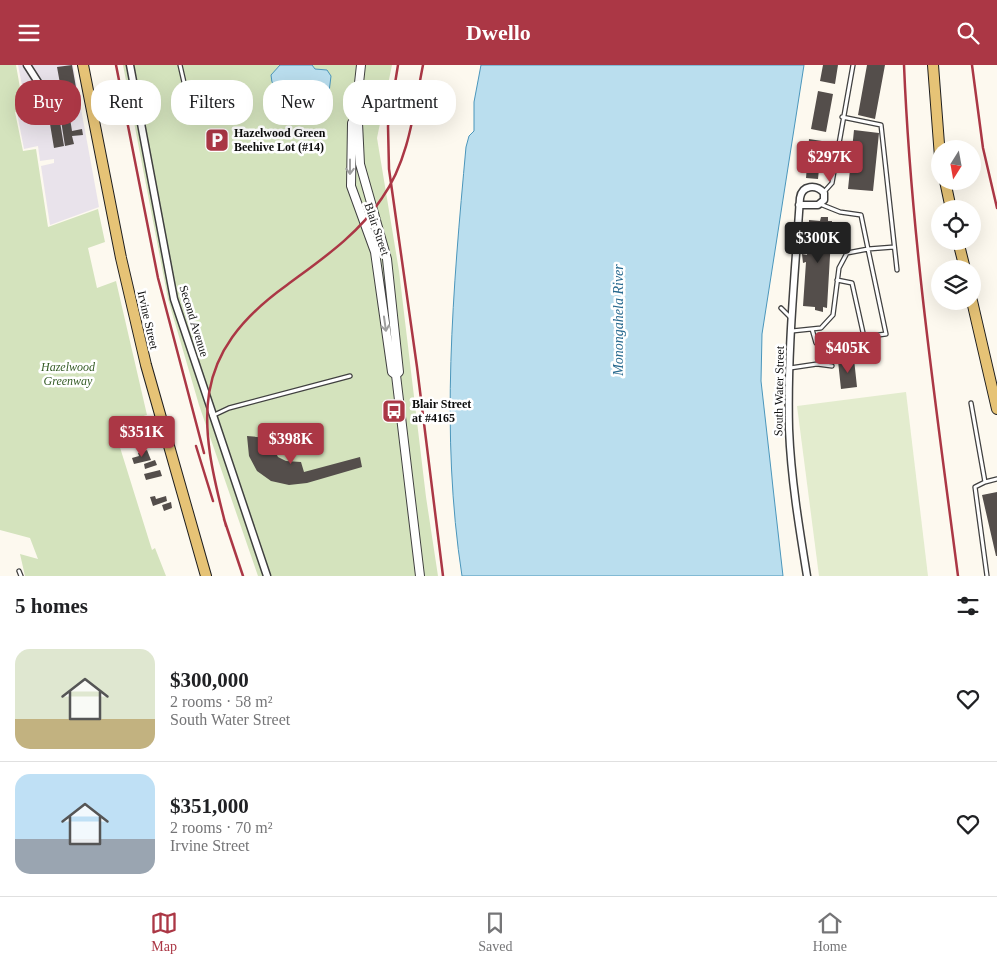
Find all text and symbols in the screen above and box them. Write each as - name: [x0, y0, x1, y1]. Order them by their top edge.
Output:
- icon: menu: [15, 19, 43, 47]
- icon: search: [954, 19, 982, 47]
- text: Dwello: [466, 20, 531, 45]
- chip: Buy: [15, 80, 81, 125]
- chip: Rent: [91, 80, 161, 125]
- chip: Filters: [171, 80, 253, 125]
- chip: New: [263, 80, 333, 125]
- chip: Apartment: [343, 80, 456, 125]
- place label: Hazelwood Green Beehive Lot (#14): [234, 126, 326, 154]
- parking icon: Hazelwood Green Beehive Lot (#14): [204, 127, 230, 153]
- north arrow: [931, 140, 981, 190]
- map controls: [931, 140, 981, 310]
- pin: $297K: [795, 141, 865, 183]
- text: $297K: [808, 148, 852, 165]
- one-way arrow: [345, 158, 355, 174]
- button: locate: [931, 200, 981, 250]
- street label: Blair Street: [361, 201, 393, 258]
- pin: $300K: [783, 221, 853, 264]
- text: $300K: [796, 229, 840, 246]
- button: layers: [931, 260, 981, 310]
- water label: Monongahela River: [611, 264, 626, 377]
- street label: Second Avenue: [176, 284, 212, 358]
- street label: Irvine Street: [134, 289, 162, 351]
- one-way arrow: [380, 316, 390, 332]
- pin: $405K: [813, 331, 883, 374]
- text: $405K: [826, 339, 870, 356]
- street label: South Water Street: [771, 345, 787, 436]
- park label: Hazelwood Greenway: [40, 360, 96, 388]
- place label: Blair Street at #4165: [412, 397, 471, 425]
- bus stop icon: Blair Street at #4165: [381, 398, 407, 424]
- pin: $351K: [107, 415, 177, 458]
- text: $351K: [120, 423, 164, 440]
- pin: $398K: [256, 423, 326, 465]
- text: $398K: [269, 430, 313, 447]
- icon: filters: [954, 592, 982, 620]
- text: 5 homes: [15, 594, 88, 618]
- text: $300,000: [170, 668, 249, 692]
- icon: home: [55, 669, 115, 729]
- icon: heart: [954, 685, 982, 713]
- text: 2 rooms · 58 m²: [170, 693, 273, 710]
- text: South Water Street: [170, 711, 290, 728]
- icon: home: [55, 794, 115, 854]
- text: $351,000: [170, 794, 249, 818]
- icon: heart: [954, 810, 982, 838]
- text: 2 rooms · 70 m²: [170, 819, 273, 836]
- text: Irvine Street: [170, 837, 250, 854]
- tab: Map: [150, 909, 178, 955]
- tab: Saved: [478, 909, 513, 955]
- tab: Home: [813, 909, 847, 955]

